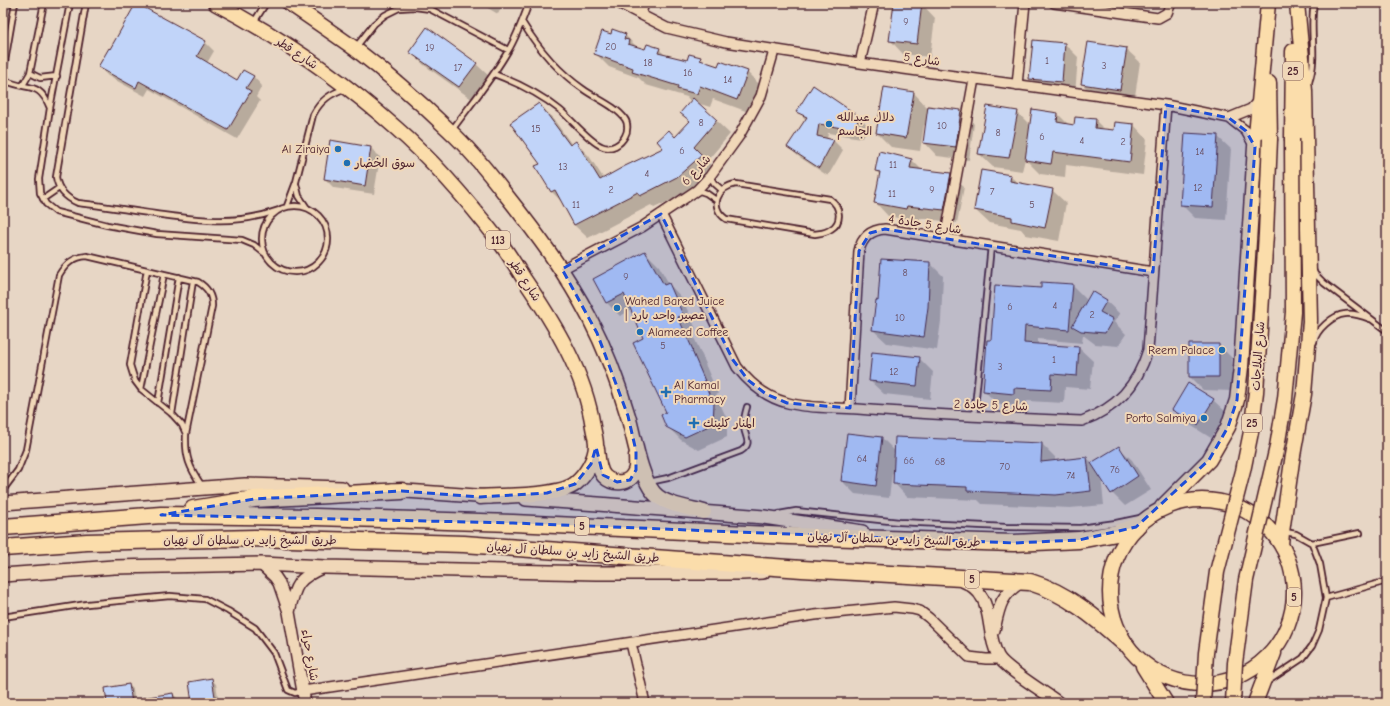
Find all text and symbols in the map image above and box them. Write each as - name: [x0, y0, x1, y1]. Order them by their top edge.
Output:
- house number: 9: [903, 16, 909, 28]
- street label: شارع قطر: [272, 33, 320, 74]
- house number: 20: [605, 41, 617, 53]
- house number: 19: [425, 42, 435, 54]
- street label: شارع 5: [903, 50, 941, 70]
- house number: 1: [1045, 55, 1049, 67]
- house number: 18: [643, 57, 653, 69]
- house number: 3: [1101, 60, 1107, 72]
- house number: 17: [454, 62, 463, 74]
- road number: 25: [1283, 62, 1303, 80]
- house number: 16: [683, 67, 693, 79]
- house number: 14: [724, 74, 733, 86]
- place label: دلال عبدالله الجاسم: [837, 110, 895, 140]
- house number: 8: [698, 117, 704, 129]
- marker: دلال عبدالله الجاسم: [824, 119, 834, 129]
- house number: 10: [937, 120, 947, 132]
- house number: 15: [531, 123, 541, 135]
- house number: 8: [995, 127, 1001, 139]
- house number: 6: [1039, 131, 1045, 143]
- house number: 4: [1080, 135, 1085, 147]
- house number: 2: [1120, 136, 1126, 148]
- place label: Al Ziraiya: [282, 142, 330, 156]
- marker: Al Ziraiya: [333, 144, 343, 154]
- house number: 6: [679, 145, 685, 157]
- house number: 14: [1196, 146, 1205, 158]
- street label: شارع 6: [678, 152, 715, 189]
- place label: سوق الخضار: [354, 156, 415, 170]
- marker: سوق الخضار: [342, 158, 352, 168]
- house number: 11: [889, 159, 897, 171]
- house number: 13: [558, 161, 568, 173]
- house number: 4: [645, 168, 650, 180]
- house number: 12: [1193, 182, 1203, 194]
- house number: 2: [608, 184, 614, 196]
- house number: 9: [929, 184, 935, 196]
- house number: 7: [990, 186, 995, 198]
- house number: 11: [888, 188, 896, 200]
- house number: 11: [572, 199, 580, 211]
- house number: 5: [1029, 199, 1035, 211]
- street label: شارع 5 جادة 4: [887, 211, 962, 239]
- road number: 113: [486, 231, 510, 249]
- street label: شارع قطر: [504, 256, 544, 305]
- house number: 8: [902, 267, 908, 279]
- house number: 9: [623, 271, 629, 283]
- place label: Wahed Bared Juice | عصير واحد بارد: [625, 294, 724, 323]
- house number: 4: [1053, 300, 1058, 312]
- house number: 6: [1007, 301, 1013, 313]
- marker: Wahed Bared Juice | عصير واحد بارد: [612, 303, 622, 313]
- house number: 2: [1089, 309, 1095, 321]
- house number: 10: [895, 312, 905, 324]
- street label: شارع البلاجات: [1249, 321, 1269, 391]
- place label: Alameed Coffee: [648, 325, 728, 339]
- marker: Alameed Coffee: [635, 327, 645, 337]
- house number: 5: [660, 340, 666, 352]
- place label: Reem Palace: [1148, 343, 1214, 357]
- marker: Reem Palace: [1217, 345, 1227, 355]
- house number: 1: [1052, 354, 1056, 366]
- house number: 3: [997, 361, 1003, 373]
- house number: 12: [889, 366, 899, 378]
- place label: Al Kamal Pharmacy: [674, 378, 726, 406]
- marker: Al Kamal Pharmacy: [661, 387, 671, 397]
- street label: شارع 5 جادة 2: [954, 397, 1028, 415]
- place label: Porto Salmiya: [1126, 411, 1196, 425]
- marker: Porto Salmiya: [1199, 413, 1209, 423]
- road number: 25: [1242, 414, 1262, 432]
- place label: المنار كلينك: [703, 416, 755, 430]
- marker: المنار كلينك: [688, 417, 700, 429]
- house number: 64: [857, 453, 867, 465]
- house number: 66: [904, 455, 914, 467]
- house number: 68: [935, 456, 945, 468]
- house number: 70: [1000, 461, 1010, 473]
- house number: 76: [1110, 464, 1120, 476]
- house number: 74: [1067, 470, 1076, 482]
- road number: 5: [575, 517, 589, 535]
- street label: طريق الشيخ زايد بن سلطان آل نهيان: [807, 529, 981, 551]
- street label: طريق الشيخ زايد بن سلطان آل نهيان: [163, 533, 337, 549]
- street label: طريق الشيخ زايد بن سلطان آل نهيان: [486, 539, 660, 567]
- road number: 5: [965, 570, 979, 588]
- road number: 5: [1287, 588, 1301, 606]
- street label: شارع حراء: [297, 628, 321, 682]

